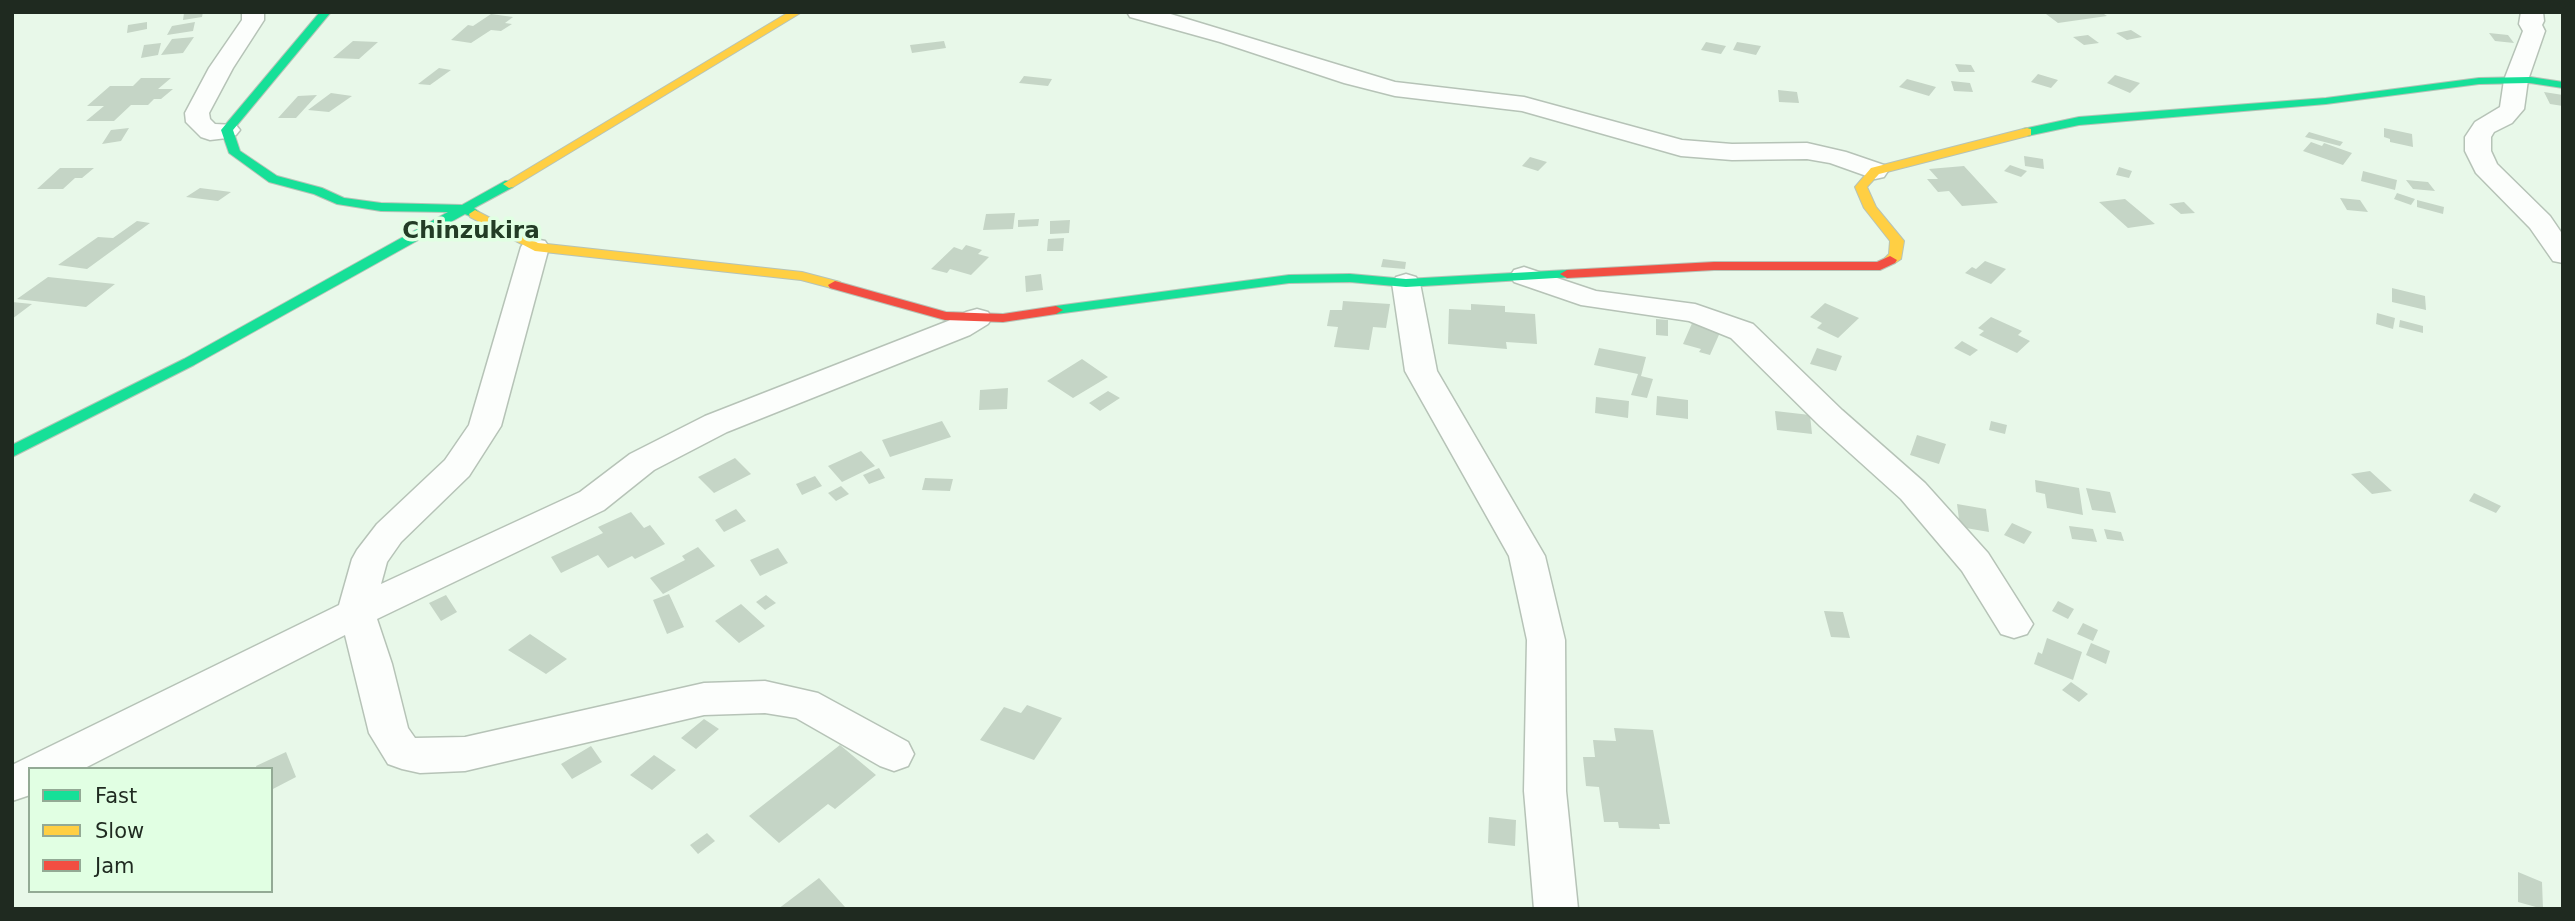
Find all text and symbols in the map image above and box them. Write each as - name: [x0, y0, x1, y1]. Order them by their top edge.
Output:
- district label: Chinzukira: [402, 218, 540, 246]
- legend: [28, 767, 273, 893]
- text: Fast: [95, 784, 137, 808]
- text: Slow: [95, 819, 144, 843]
- text: Jam: [95, 854, 135, 878]

